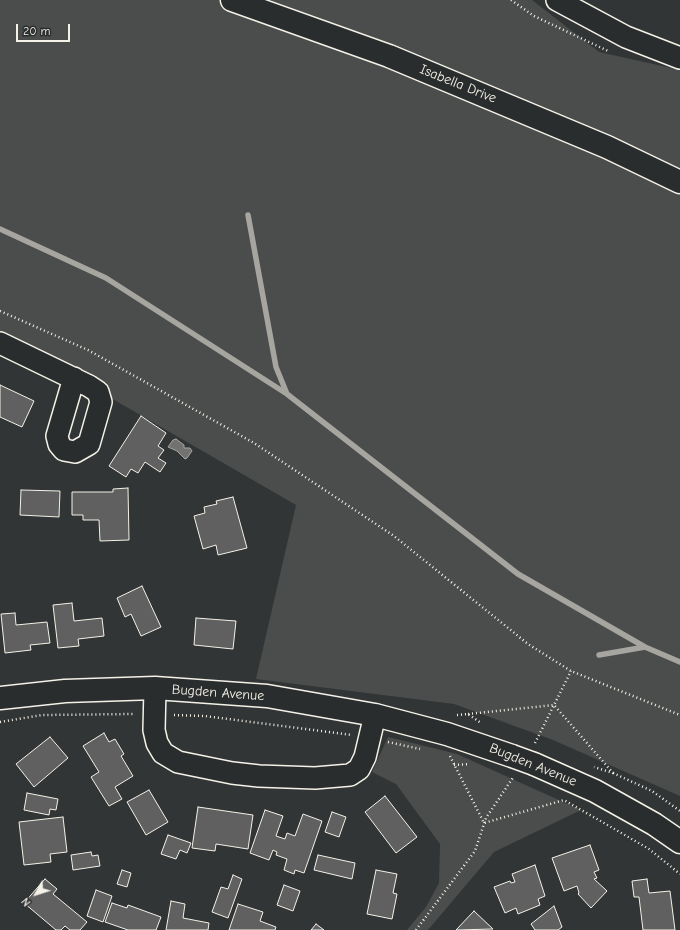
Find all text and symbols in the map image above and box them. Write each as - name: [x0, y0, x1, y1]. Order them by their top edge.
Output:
- scale bar: [18, 16, 72, 42]
- text: 20 m: [23, 24, 51, 38]
- street label: Isabella Drive: [417, 61, 499, 107]
- street label: Bugden Avenue: [171, 681, 265, 705]
- street label: Bugden Avenue: [487, 740, 579, 790]
- north arrow: [16, 874, 56, 914]
- text: N: [19, 895, 34, 909]

